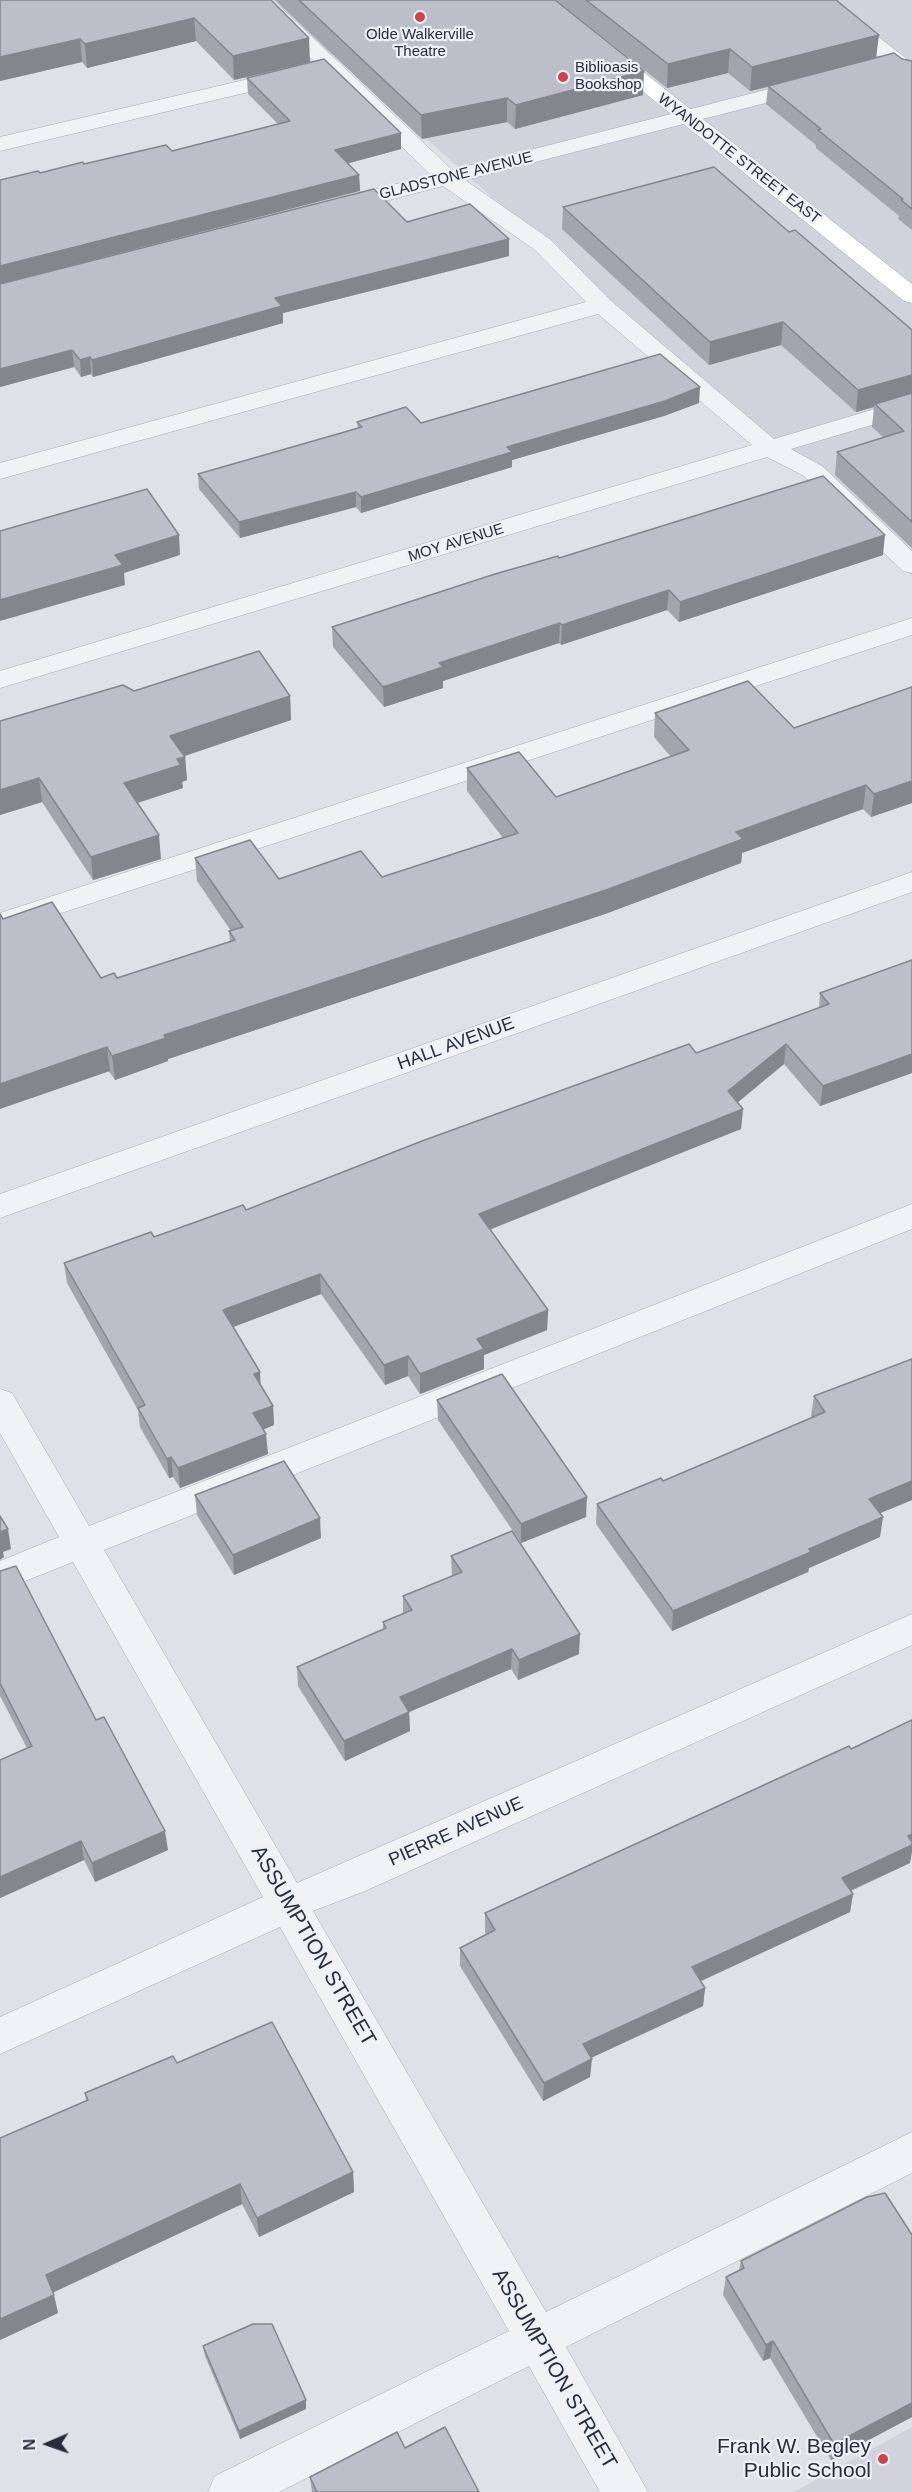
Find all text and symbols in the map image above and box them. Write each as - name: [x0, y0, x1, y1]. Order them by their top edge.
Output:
- marker: Olde Walkerville Theatre: [413, 10, 427, 24]
- place label: Olde Walkerville Theatre: [366, 26, 474, 61]
- place label: Biblioasis Bookshop: [575, 59, 642, 94]
- marker: Biblioasis Bookshop: [556, 70, 570, 84]
- street label: WYANDOTTE STREET EAST: [654, 90, 824, 228]
- street label: GLADSTONE AVENUE: [378, 148, 534, 204]
- street label: MOY AVENUE: [406, 520, 506, 566]
- street label: HALL AVENUE: [395, 1013, 517, 1075]
- street label: PIERRE AVENUE: [386, 1793, 526, 1871]
- street label: ASSUMPTION STREET: [245, 1841, 381, 2051]
- street label: ASSUMPTION STREET: [486, 2264, 622, 2474]
- north arrow: [18, 2414, 78, 2474]
- place label: Frank W. Begley Public School: [717, 2434, 871, 2484]
- text: N: [21, 2439, 38, 2451]
- marker: Frank W. Begley Public School: [876, 2452, 890, 2466]

